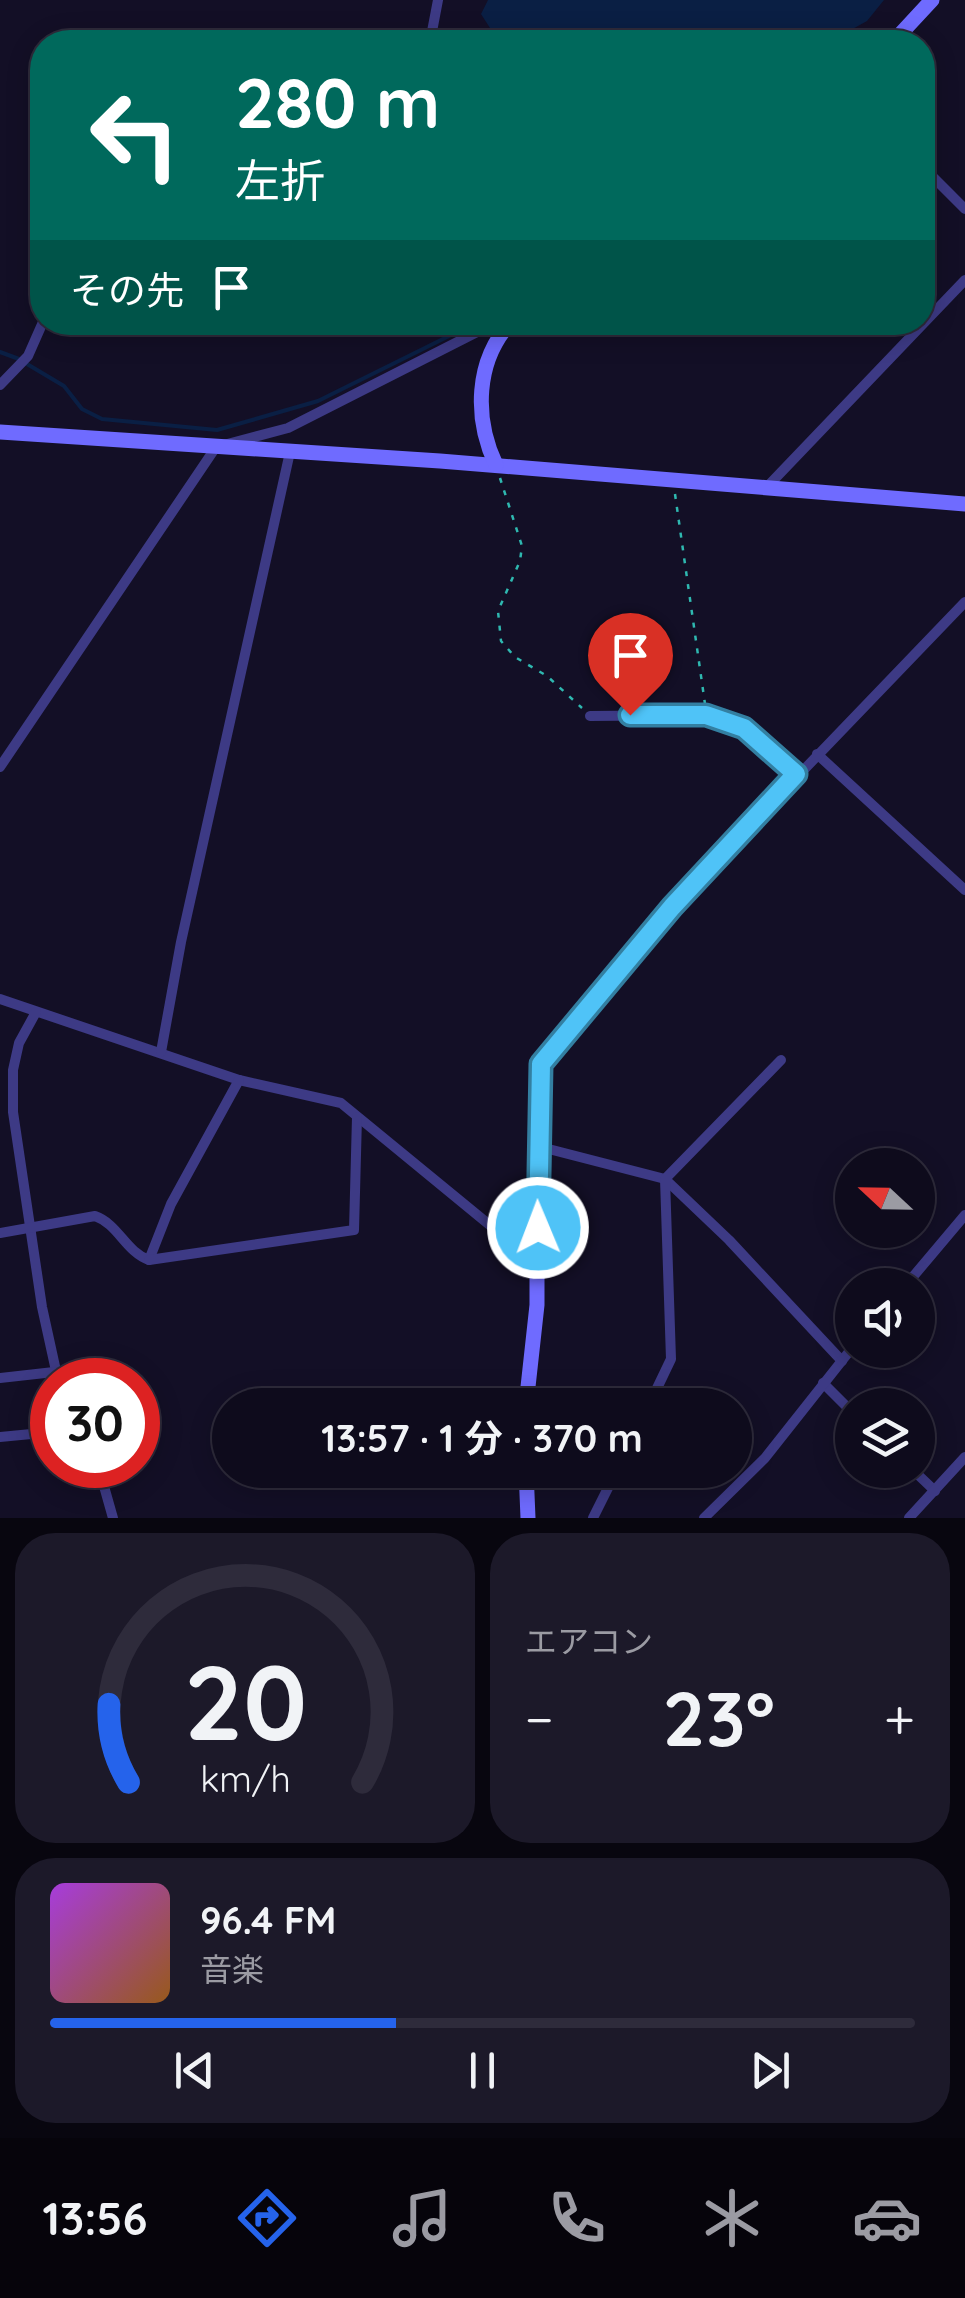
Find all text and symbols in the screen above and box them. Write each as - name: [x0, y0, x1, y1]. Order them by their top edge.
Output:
- text: 280 m: [235, 58, 440, 146]
- icon: left: [70, 70, 200, 200]
- text: 左折: [235, 152, 325, 208]
- icon: arrive: [204, 260, 259, 315]
- text: その先: [70, 266, 184, 314]
- pin: [588, 613, 673, 716]
- icon: arrive: [603, 628, 658, 683]
- north arrow: [835, 1148, 935, 1248]
- map controls: [835, 1148, 935, 1488]
- position arrow: [486, 1176, 590, 1280]
- button: sound: [835, 1268, 935, 1368]
- speed limit sign: 30: [30, 1358, 160, 1488]
- button: layers: [835, 1388, 935, 1488]
- text: 13:57 · 1 分 · 370 m: [321, 1414, 643, 1462]
- text: エアコン: [525, 1621, 653, 1661]
- text: 20: [183, 1636, 307, 1766]
- text: 23°: [663, 1671, 775, 1765]
- text: −: [525, 1684, 554, 1753]
- text: +: [884, 1684, 915, 1753]
- text: km/h: [200, 1756, 290, 1801]
- text: 96.4 FM: [200, 1896, 336, 1944]
- text: 音楽: [200, 1949, 264, 1989]
- icon: previous: [167, 2043, 222, 2098]
- icon: pause: [455, 2043, 510, 2098]
- icon: next: [743, 2043, 798, 2098]
- icon: directions: [232, 2183, 302, 2253]
- icon: music: [387, 2183, 457, 2253]
- icon: phone: [542, 2183, 612, 2253]
- icon: climate: [697, 2183, 767, 2253]
- icon: car: [852, 2183, 922, 2253]
- text: 13:56: [43, 2190, 147, 2246]

